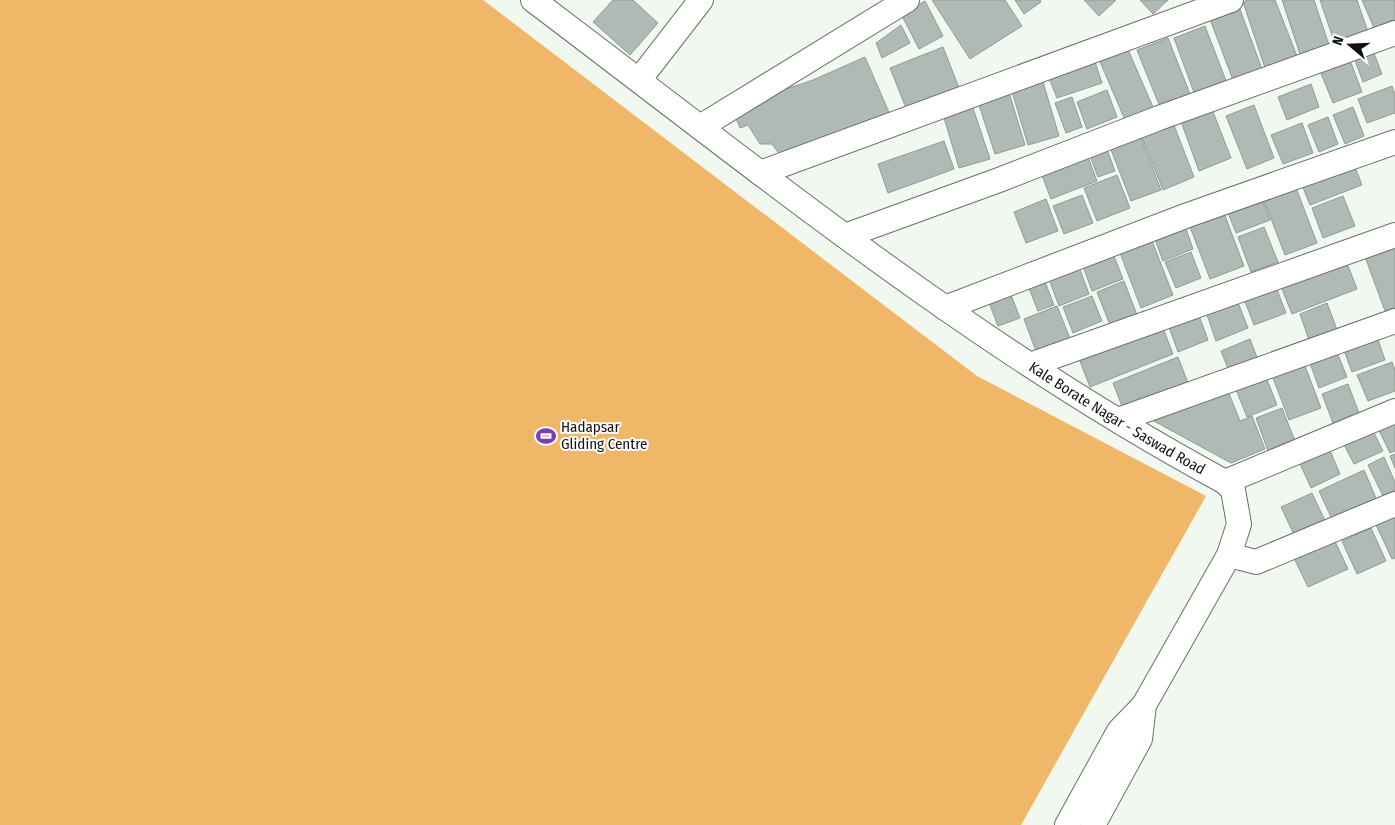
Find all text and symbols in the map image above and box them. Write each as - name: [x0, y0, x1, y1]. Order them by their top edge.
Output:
- north arrow: [1325, 20, 1375, 70]
- text: N: [1329, 34, 1348, 48]
- street label: Kale Borate Nagar - Saswad Road: [1026, 358, 1208, 478]
- place label: Hadapsar Gliding Centre: [561, 418, 647, 453]
- sports icon: Hadapsar Gliding Centre: [535, 425, 557, 447]

